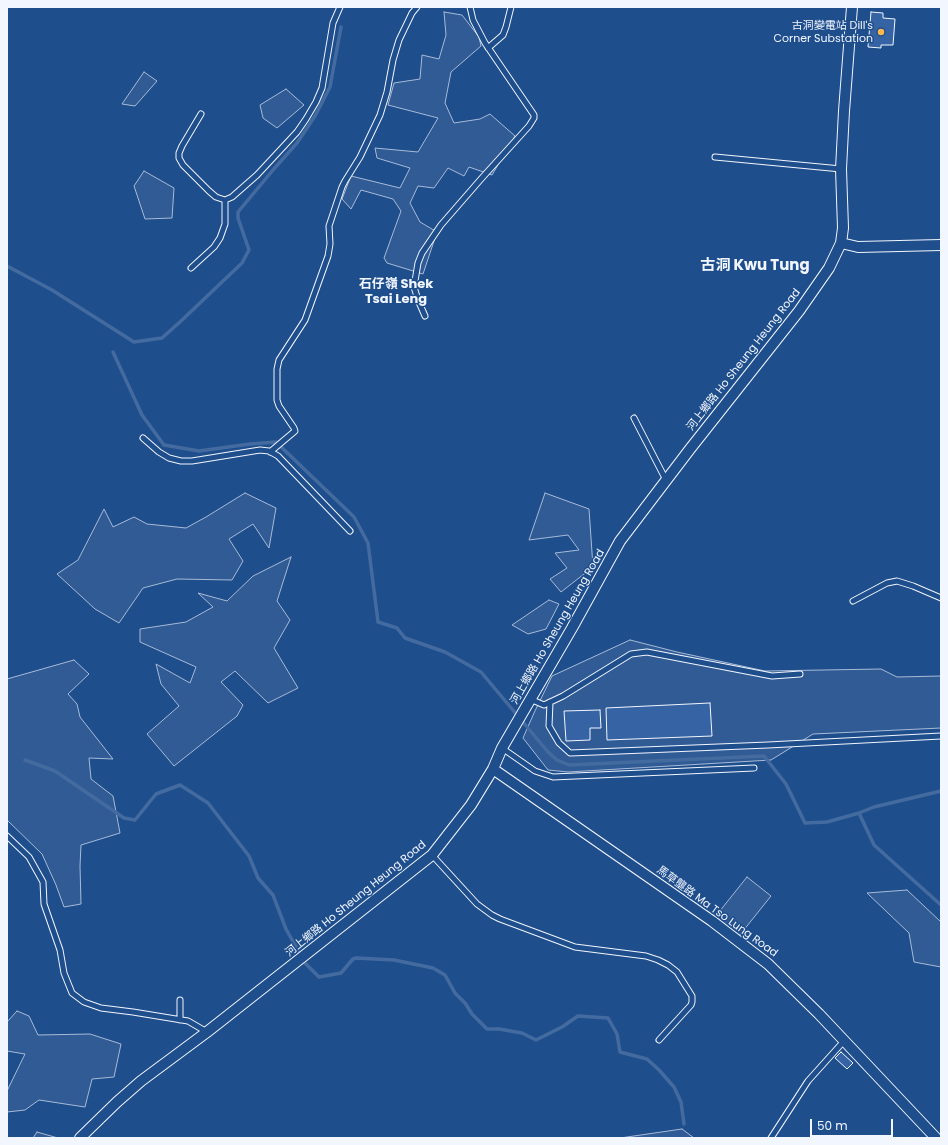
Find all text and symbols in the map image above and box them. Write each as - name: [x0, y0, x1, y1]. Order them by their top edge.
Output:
- place label: 古洞變電站 Dill's Corner Substation: [774, 19, 873, 45]
- marker: 古洞變電站 Dill's Corner Substation: [876, 27, 886, 37]
- district label: 古洞 Kwu Tung: [700, 257, 810, 275]
- district label: 石仔嶺 Shek Tsai Leng: [359, 277, 433, 308]
- street label: 河上鄉路 Ho Sheung Heung Road: [684, 286, 804, 434]
- street label: 河上鄉路 Ho Sheung Heung Road: [508, 547, 608, 707]
- street label: 河上鄉路 Ho Sheung Heung Road: [283, 838, 429, 960]
- street label: 馬草壟路 Ma Tso Lung Road: [654, 864, 780, 960]
- scale bar: [812, 1111, 895, 1137]
- text: 50 m: [817, 1117, 848, 1134]

